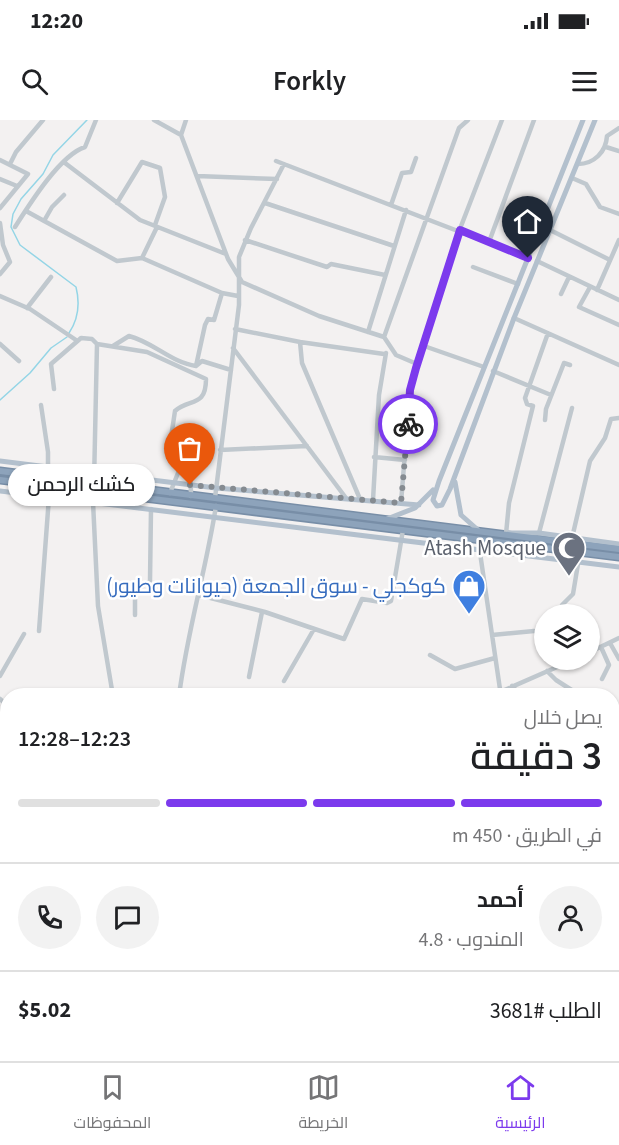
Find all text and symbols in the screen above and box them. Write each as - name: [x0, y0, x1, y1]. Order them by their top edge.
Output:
- text: 12:20: [30, 5, 83, 37]
- text: Forkly: [273, 62, 346, 101]
- icon: search: [18, 65, 51, 98]
- icon: menu: [568, 65, 601, 98]
- pin: [502, 196, 553, 258]
- icon: home: [511, 205, 544, 238]
- courier: [378, 394, 438, 454]
- icon: bike: [392, 408, 425, 441]
- pin: [164, 423, 215, 485]
- icon: bag: [173, 432, 206, 465]
- callout: كشك الرحمن: [7, 464, 154, 506]
- text: كشك الرحمن: [28, 471, 135, 499]
- mosque icon: Atash Mosque: [551, 530, 587, 577]
- place label: Atash Mosque: [424, 533, 546, 563]
- shop icon: كوكجلي - سوق الجمعة (حيوانات وطيور): [451, 568, 487, 615]
- place label: كوكجلي - سوق الجمعة (حيوانات وطيور): [106, 571, 446, 602]
- map controls: [534, 604, 600, 670]
- button: layers: [534, 604, 600, 670]
- text: يصل خلال: [524, 704, 602, 732]
- text: 12:23–12:28: [18, 723, 131, 755]
- text: 3 دقيقة: [470, 729, 602, 785]
- text: في الطريق · 450 m: [452, 822, 602, 850]
- text: أحمد: [477, 884, 524, 916]
- button: phone: [18, 886, 81, 949]
- button: chat: [96, 886, 159, 949]
- button: person: [539, 886, 602, 949]
- text: المندوب · 4.8: [418, 926, 524, 954]
- text: $5.02: [18, 994, 71, 1026]
- text: الطلب #3681: [490, 995, 602, 1027]
- tab: المحفوظات: [74, 1071, 151, 1137]
- tab: الخريطة: [298, 1071, 348, 1137]
- tab: الرئيسية: [495, 1071, 546, 1137]

